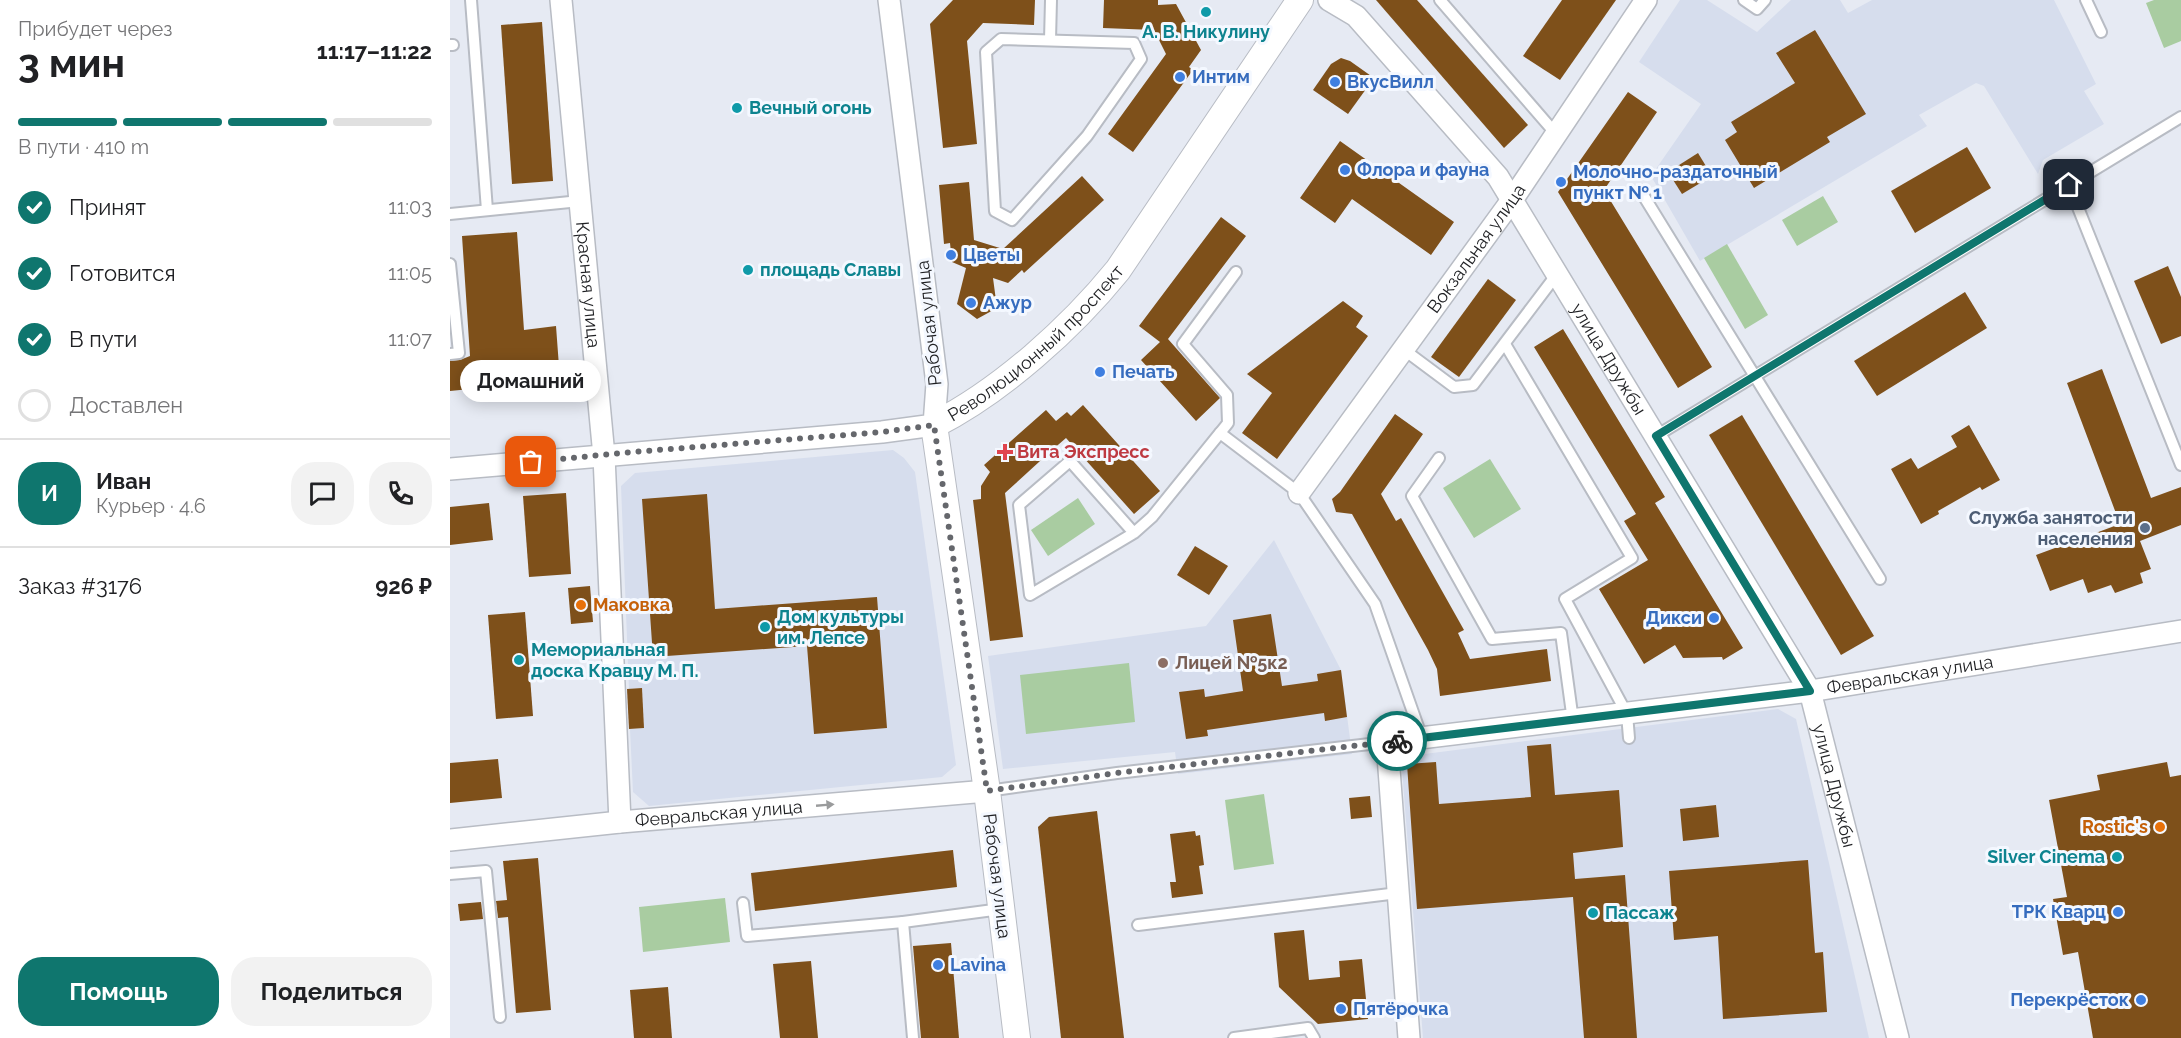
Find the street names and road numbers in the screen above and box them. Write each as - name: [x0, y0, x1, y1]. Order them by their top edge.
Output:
- street label: Вокзальная улица: [1422, 180, 1530, 317]
- street label: Красная улица: [572, 221, 605, 349]
- street label: Рабочая улица: [911, 259, 946, 387]
- street label: Революционный проспект: [944, 260, 1128, 425]
- street label: улица Дружбы: [1567, 299, 1651, 418]
- street label: Февральская улица: [1825, 651, 1994, 698]
- street label: улица Дружбы: [1809, 721, 1860, 850]
- street label: Февральская улица: [634, 796, 803, 831]
- street label: Рабочая улица: [979, 812, 1016, 940]

